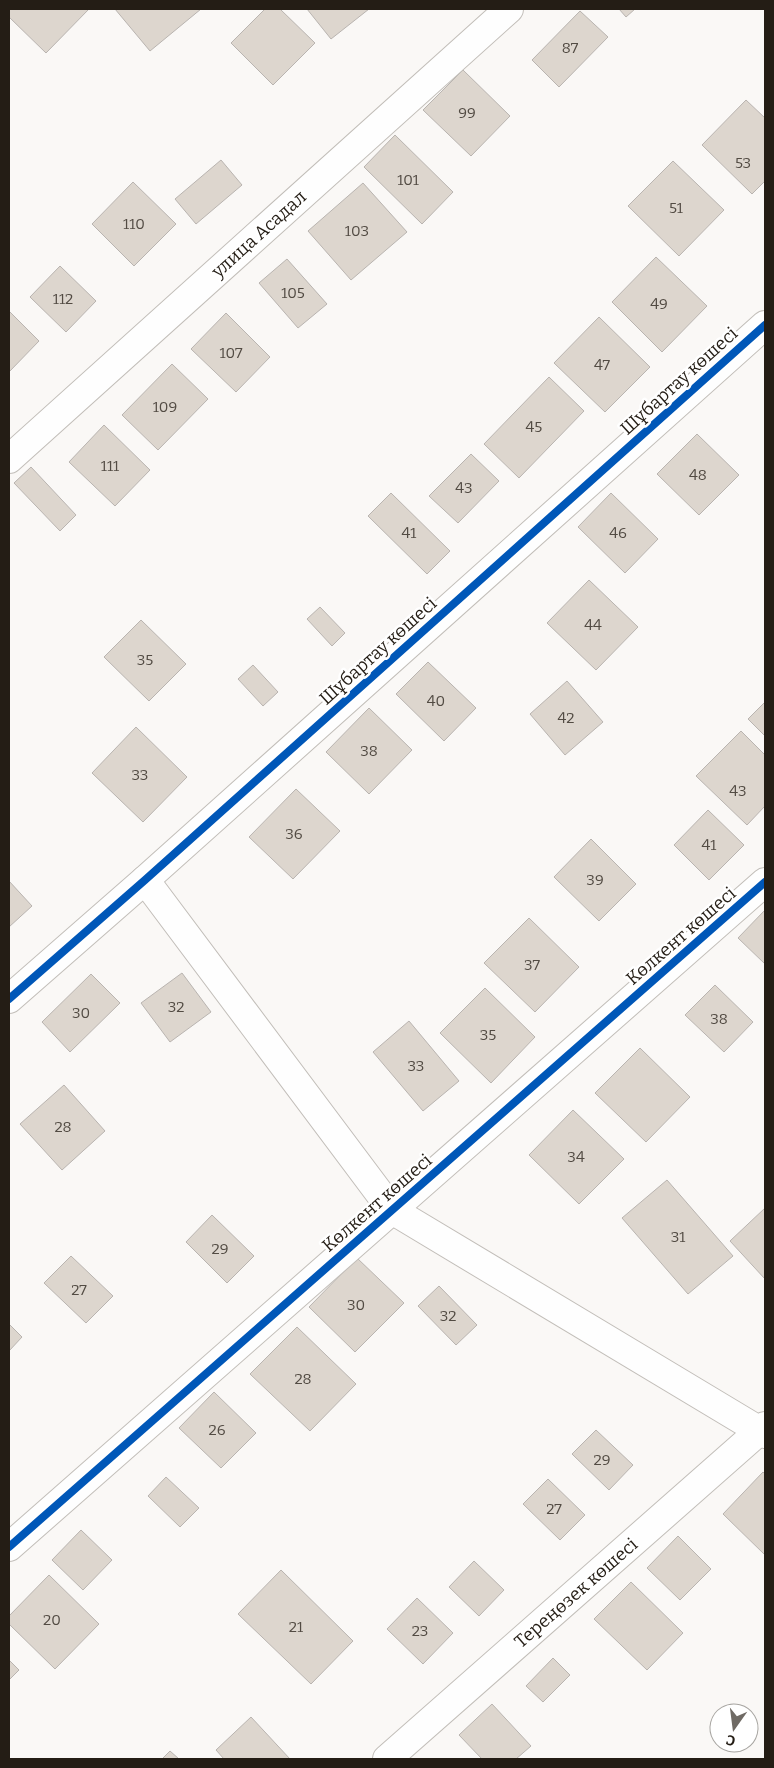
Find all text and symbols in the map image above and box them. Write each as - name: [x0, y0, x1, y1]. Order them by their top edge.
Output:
- house number: 87: [562, 39, 579, 57]
- house number: 99: [458, 104, 476, 122]
- house number: 53: [735, 154, 751, 172]
- house number: 101: [397, 171, 419, 189]
- street label: улица Асадал: [206, 186, 311, 283]
- house number: 51: [669, 199, 683, 217]
- house number: 110: [123, 215, 145, 233]
- house number: 103: [345, 222, 369, 240]
- house number: 105: [281, 284, 305, 302]
- house number: 112: [53, 290, 73, 308]
- house number: 49: [650, 295, 668, 313]
- street label: Шұбартау көшесі: [616, 323, 742, 439]
- house number: 107: [219, 344, 243, 362]
- house number: 47: [594, 356, 611, 374]
- house number: 109: [153, 398, 177, 416]
- house number: 45: [526, 418, 542, 436]
- house number: 111: [101, 457, 119, 475]
- house number: 48: [689, 466, 707, 484]
- house number: 43: [455, 479, 473, 497]
- house number: 41: [402, 524, 416, 542]
- house number: 46: [609, 524, 627, 542]
- street label: Шұбартау көшесі: [315, 593, 441, 709]
- house number: 44: [584, 616, 602, 634]
- house number: 35: [137, 651, 153, 669]
- house number: 40: [427, 692, 445, 710]
- house number: 42: [558, 709, 574, 727]
- house number: 38: [360, 742, 378, 760]
- house number: 33: [132, 766, 148, 784]
- house number: 43: [729, 782, 747, 800]
- house number: 36: [285, 825, 303, 843]
- house number: 41: [702, 836, 716, 854]
- house number: 39: [586, 871, 604, 889]
- street label: Көлкент көшесі: [622, 882, 740, 990]
- house number: 37: [524, 956, 541, 974]
- house number: 32: [168, 998, 184, 1016]
- house number: 30: [72, 1004, 90, 1022]
- house number: 38: [710, 1010, 728, 1028]
- house number: 35: [480, 1026, 496, 1044]
- house number: 33: [408, 1057, 424, 1075]
- house number: 28: [54, 1118, 72, 1136]
- house number: 34: [567, 1148, 585, 1166]
- street label: Көлкент көшесі: [318, 1149, 436, 1257]
- house number: 31: [671, 1228, 685, 1246]
- house number: 29: [212, 1240, 228, 1258]
- house number: 27: [71, 1281, 87, 1299]
- house number: 30: [347, 1296, 365, 1314]
- house number: 32: [440, 1307, 456, 1325]
- house number: 28: [294, 1370, 312, 1388]
- house number: 26: [209, 1421, 226, 1439]
- house number: 29: [594, 1451, 610, 1469]
- house number: 27: [546, 1500, 562, 1518]
- street label: Тереңөзек көшесі: [510, 1533, 642, 1653]
- house number: 20: [43, 1611, 61, 1629]
- house number: 21: [289, 1618, 303, 1636]
- house number: 23: [412, 1622, 428, 1640]
- north arrow: [709, 1703, 759, 1753]
- text: С: [724, 1731, 737, 1749]

